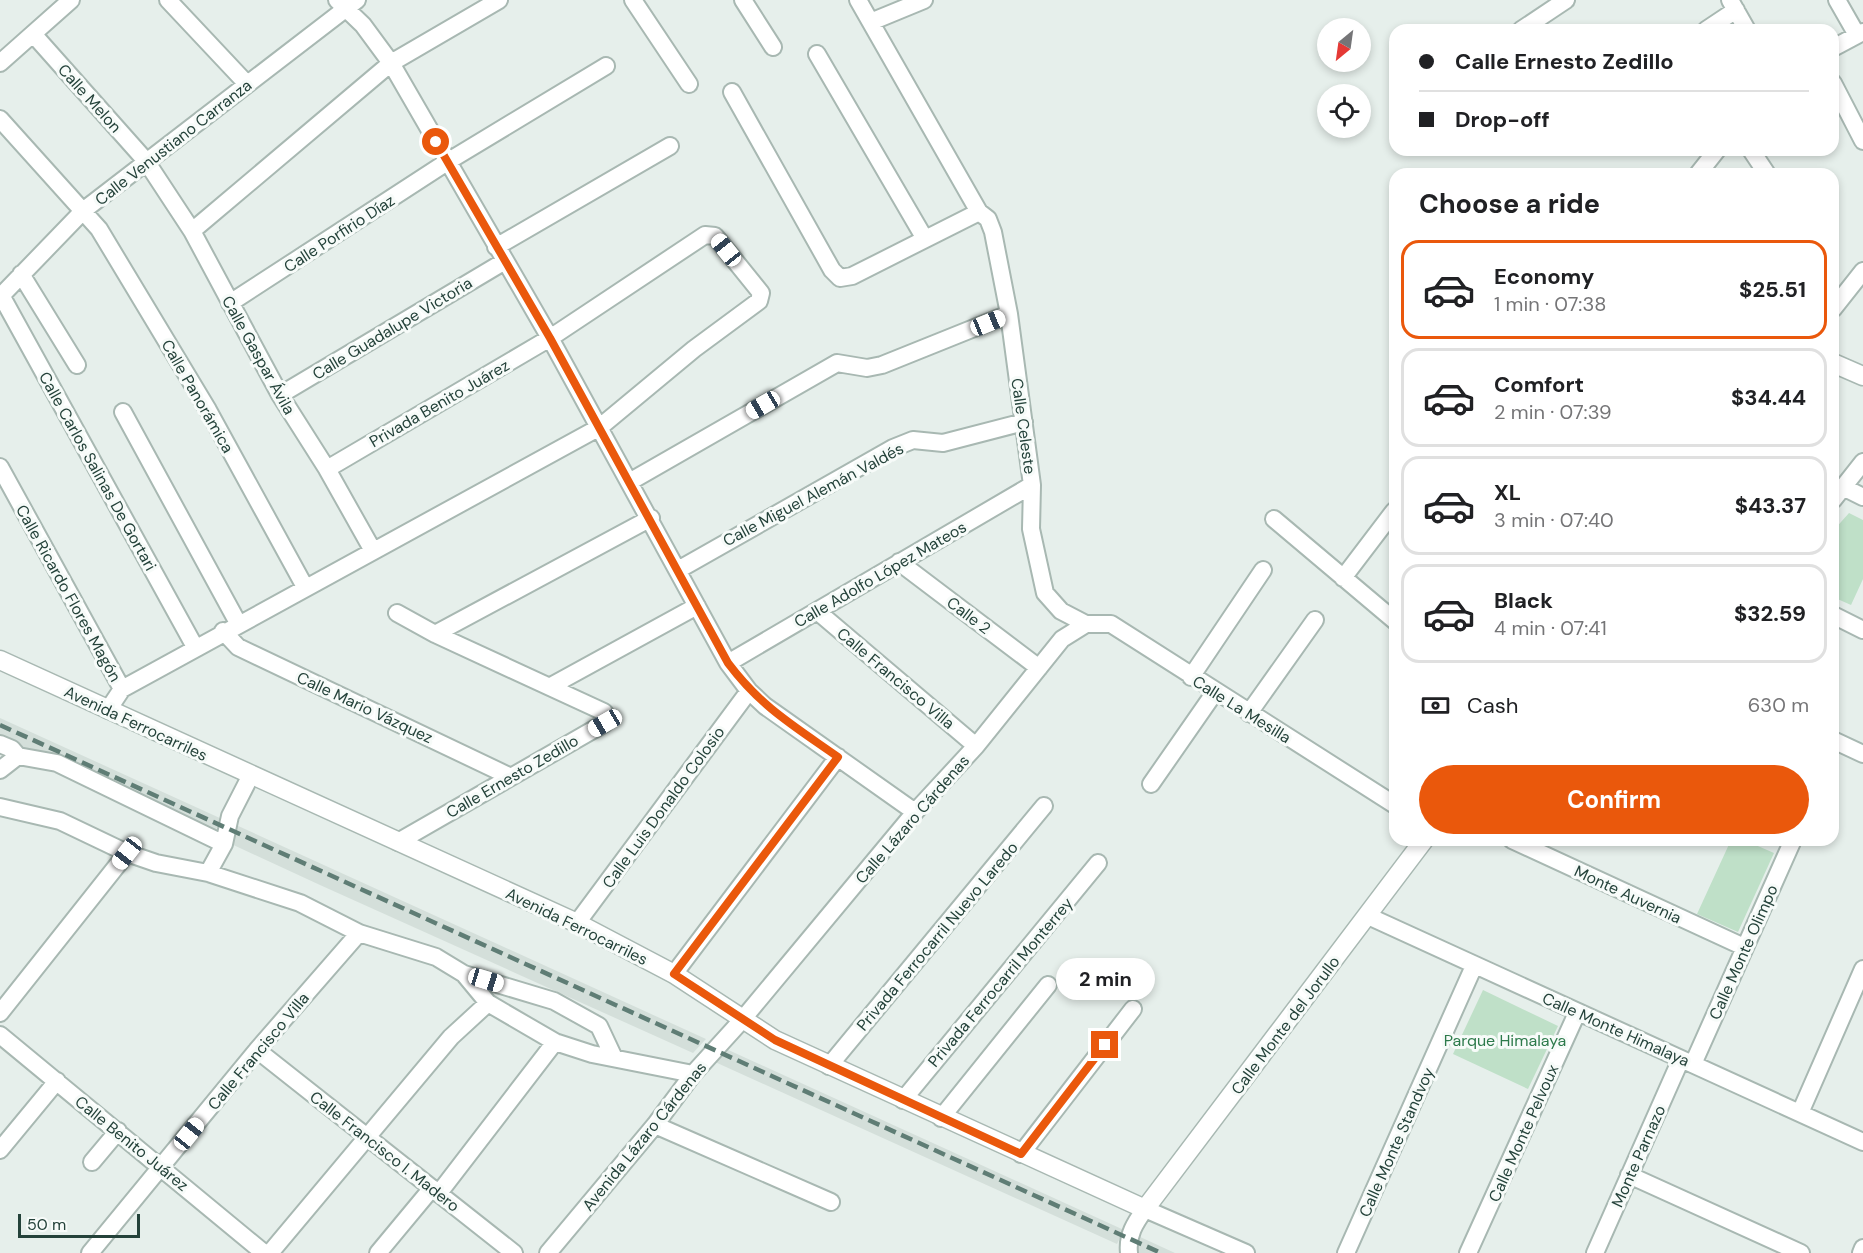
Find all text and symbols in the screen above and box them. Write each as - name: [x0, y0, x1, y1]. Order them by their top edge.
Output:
- north arrow: [1317, 18, 1371, 72]
- map controls: [1317, 18, 1371, 138]
- text: Calle Ernesto Zedillo: [1455, 47, 1674, 76]
- street label: Calle Melon: [53, 60, 126, 137]
- street label: Calle Venustiano Carranza: [91, 75, 256, 210]
- button: locate: [1317, 84, 1371, 138]
- text: Drop-off: [1455, 105, 1550, 134]
- route start: [422, 128, 449, 155]
- text: Choose a ride: [1419, 186, 1600, 221]
- street label: Calle Porfirio Díaz: [280, 190, 399, 277]
- car: [708, 230, 744, 270]
- text: Economy: [1494, 262, 1594, 291]
- icon: car: [1422, 263, 1476, 317]
- street label: Calle Guadalupe Victoria: [308, 272, 476, 385]
- text: $25.51: [1739, 275, 1806, 304]
- text: 1 min · 07:38: [1494, 291, 1606, 317]
- street label: Calle Gaspar Ávila: [217, 292, 300, 418]
- car: [968, 308, 1008, 338]
- street label: Calle Panorámica: [157, 336, 239, 457]
- street label: Privada Benito Juárez: [365, 355, 513, 452]
- street label: Calle Carlos Salinas De Gortari: [34, 368, 161, 574]
- text: Comfort: [1494, 370, 1584, 399]
- icon: car: [1422, 371, 1476, 425]
- street label: Calle Celeste: [1006, 377, 1041, 475]
- text: $34.44: [1731, 383, 1806, 412]
- car: [743, 388, 783, 422]
- text: 2 min · 07:39: [1494, 399, 1611, 425]
- street label: Calle Miguel Alemán Valdés: [719, 438, 907, 551]
- text: XL: [1494, 478, 1521, 507]
- icon: car: [1422, 479, 1476, 533]
- text: $43.37: [1735, 491, 1806, 520]
- street label: Calle Ricardo Flores Magón: [11, 501, 126, 685]
- text: 3 min · 07:40: [1494, 507, 1614, 533]
- street label: Calle Adolfo López Mateos: [790, 516, 970, 632]
- text: Black: [1494, 586, 1553, 615]
- icon: car: [1422, 587, 1476, 641]
- street label: Calle 2: [942, 592, 995, 639]
- text: $32.59: [1734, 599, 1806, 628]
- text: 4 min · 07:41: [1494, 615, 1607, 641]
- street label: Calle Francisco Villa: [832, 623, 959, 734]
- street label: Calle Mario Vázquez: [293, 667, 436, 748]
- street label: Calle La Mesilla: [1189, 671, 1295, 748]
- street label: Avenida Ferrocarriles: [61, 681, 211, 766]
- icon: cash: [1419, 689, 1452, 722]
- text: Cash: [1467, 691, 1518, 720]
- text: 630 m: [1748, 692, 1809, 718]
- car: [585, 706, 625, 740]
- street label: Calle Luis Donaldo Colosio: [597, 722, 729, 893]
- street label: Calle Ernesto Zedillo: [442, 730, 582, 823]
- street label: Calle Lázaro Cárdenas: [851, 751, 974, 888]
- button: Confirm: [1419, 765, 1809, 834]
- car: [109, 833, 145, 873]
- street label: Privada Ferrocarril Nuevo Laredo: [852, 837, 1023, 1035]
- street label: Monte Auvernia: [1571, 860, 1685, 928]
- street label: Calle Monte Olimpo: [1704, 881, 1783, 1023]
- street label: Avenida Ferrocarriles: [502, 883, 651, 970]
- street label: Privada Ferrocarril Monterrey: [923, 893, 1078, 1071]
- street label: Calle Monte del Jorullo: [1226, 952, 1344, 1099]
- callout: 2 min: [1056, 958, 1154, 1000]
- car: [466, 966, 506, 994]
- text: 2 min: [1079, 966, 1132, 992]
- street label: Calle Francisco Villa: [203, 988, 314, 1115]
- street label: Calle Monte Himalaya: [1539, 988, 1693, 1071]
- park label: Parque Himalaya: [1444, 1030, 1566, 1051]
- route end: [1091, 1031, 1118, 1058]
- street label: Avenida Lázaro Cárdenas: [578, 1057, 711, 1215]
- street label: Calle Monte Pelvoux: [1484, 1061, 1563, 1205]
- street label: Calle Monte Standvoy: [1354, 1064, 1439, 1220]
- street label: Calle Francisco I. Madero: [306, 1086, 464, 1216]
- street label: Calle Benito Juárez: [71, 1091, 193, 1196]
- street label: Monte Parnazo: [1607, 1102, 1670, 1211]
- car: [171, 1114, 207, 1154]
- scale bar: [18, 1211, 140, 1238]
- text: 50 m: [27, 1214, 66, 1235]

